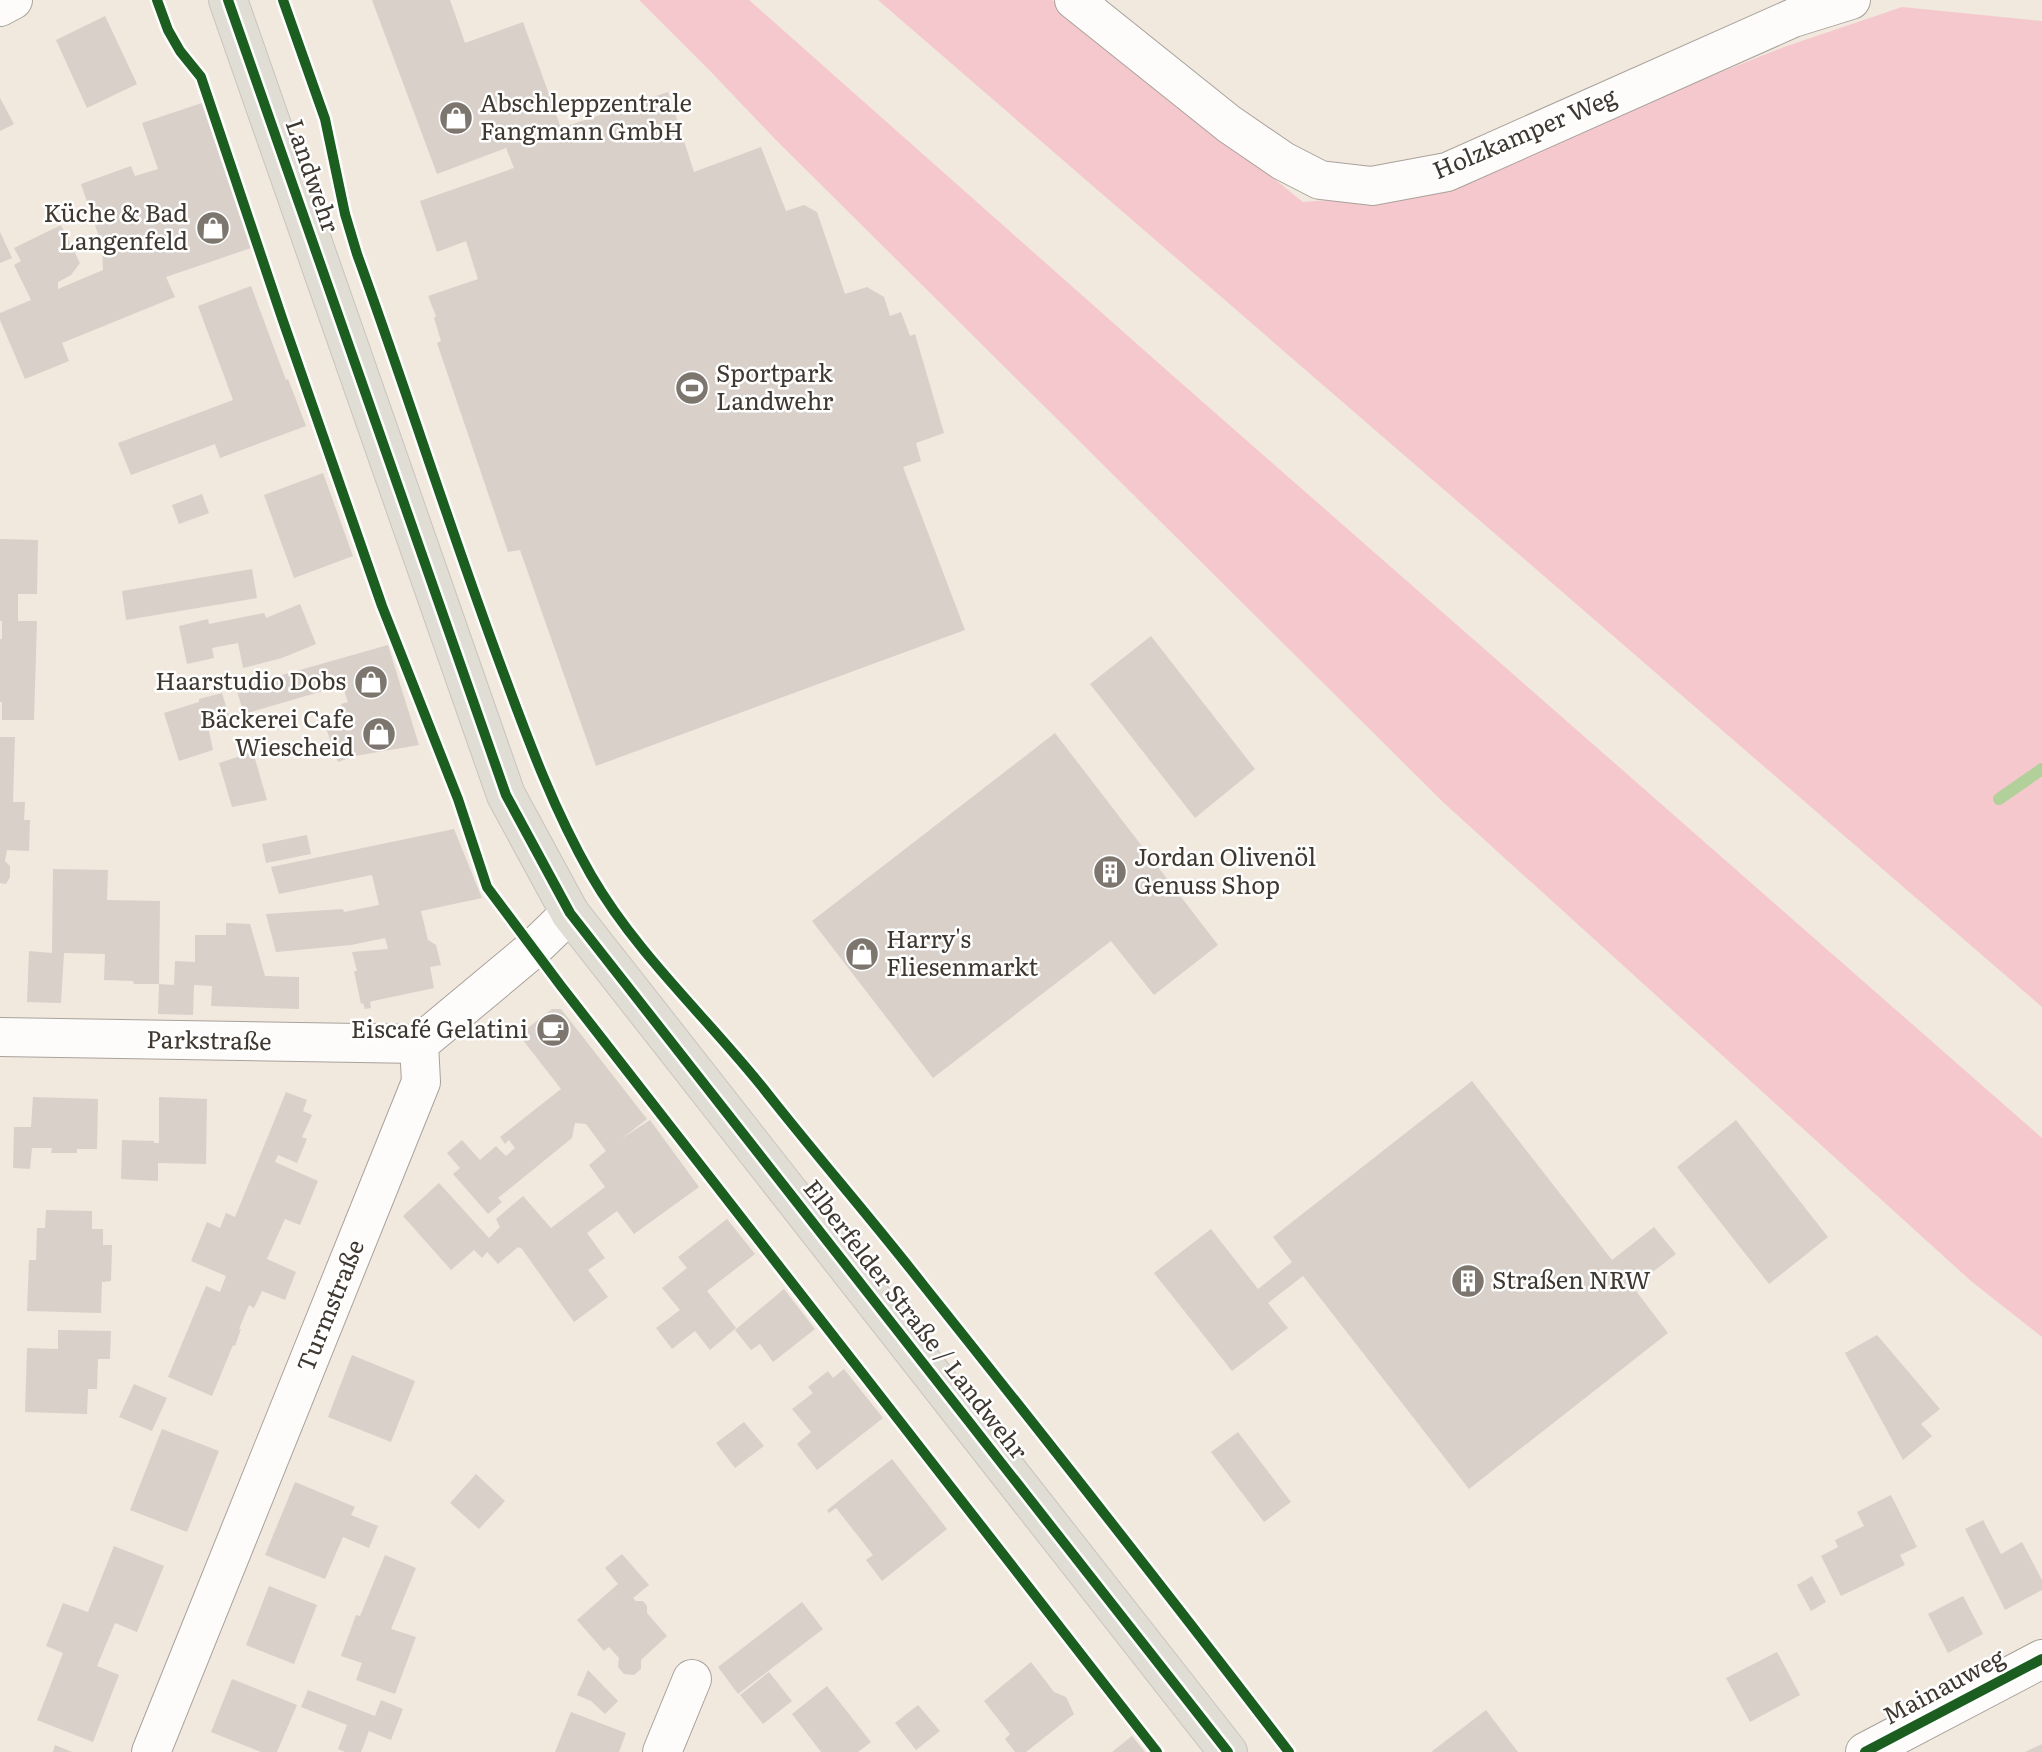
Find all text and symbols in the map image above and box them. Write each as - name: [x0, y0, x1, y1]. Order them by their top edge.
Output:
- street label: Holzkamper Weg: [1427, 77, 1622, 186]
- place label: Abschleppzentrale Fangmann GmbH: [480, 84, 692, 147]
- shop icon: Abschleppzentrale Fangmann GmbH: [437, 99, 475, 137]
- street label: Landwehr: [279, 114, 350, 237]
- place label: Küche & Bad Langenfeld: [43, 194, 188, 257]
- shop icon: Küche & Bad Langenfeld: [194, 209, 232, 247]
- place label: Sportpark Landwehr: [716, 354, 834, 417]
- sports icon: Sportpark Landwehr: [673, 369, 711, 407]
- place label: Haarstudio Dobs: [155, 662, 346, 697]
- shop icon: Haarstudio Dobs: [352, 663, 390, 701]
- place label: Bäckerei Cafe Wiescheid: [200, 700, 354, 763]
- shop icon: Bäckerei Cafe Wiescheid: [360, 715, 398, 753]
- place label: Jordan Olivenöl Genuss Shop: [1134, 838, 1316, 901]
- building icon: Jordan Olivenöl Genuss Shop: [1091, 853, 1129, 891]
- place label: Harry's Fliesenmarkt: [886, 920, 1038, 983]
- shop icon: Harry's Fliesenmarkt: [843, 935, 881, 973]
- place label: Eiscafé Gelatini: [351, 1010, 528, 1045]
- cafe icon: Eiscafé Gelatini: [534, 1011, 572, 1049]
- street label: Parkstraße: [146, 1020, 272, 1057]
- street label: Elberfelder Straße / Landwehr: [796, 1171, 1038, 1466]
- street label: Turmstraße: [286, 1234, 371, 1376]
- place label: Straßen NRW: [1492, 1261, 1651, 1296]
- building icon: Straßen NRW: [1449, 1262, 1487, 1300]
- street label: Mainauweg: [1876, 1638, 2011, 1732]

